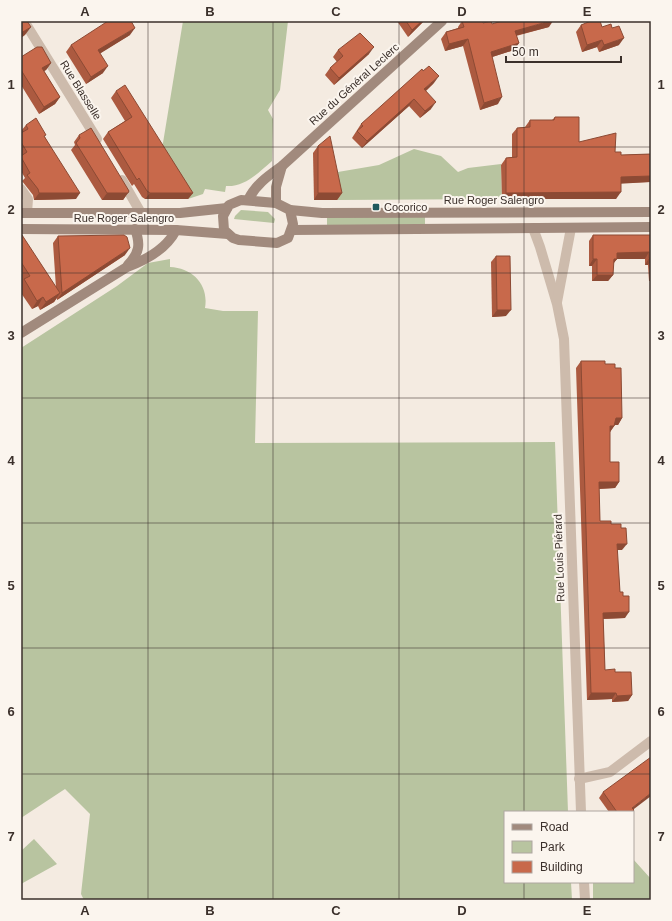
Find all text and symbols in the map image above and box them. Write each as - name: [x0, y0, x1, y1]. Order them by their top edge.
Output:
- text: A: [80, 4, 90, 19]
- text: B: [205, 4, 215, 19]
- text: C: [331, 4, 341, 19]
- text: D: [457, 4, 467, 19]
- text: E: [583, 4, 592, 19]
- scale bar: [506, 38, 621, 64]
- street label: Rue du Général Leclerc: [307, 40, 402, 127]
- text: 50 m: [512, 45, 539, 59]
- street label: Rue Blasselle: [58, 58, 104, 122]
- text: 1: [7, 77, 15, 92]
- text: 1: [657, 77, 665, 92]
- street label: Rue Roger Salengro: [444, 194, 544, 206]
- place label: Cocorico: [384, 201, 427, 213]
- text: 2: [7, 202, 15, 217]
- marker: Cocorico: [371, 202, 381, 212]
- text: 2: [657, 202, 665, 217]
- street label: Rue Roger Salengro: [74, 212, 174, 224]
- text: 3: [7, 328, 15, 343]
- text: 3: [657, 328, 665, 343]
- text: 4: [7, 453, 15, 468]
- text: 4: [657, 453, 665, 468]
- street label: Rue Louis Piérard: [551, 514, 567, 602]
- text: 5: [7, 578, 15, 593]
- text: 5: [657, 578, 665, 593]
- text: 6: [7, 704, 15, 719]
- text: 6: [657, 704, 665, 719]
- legend: [504, 811, 634, 883]
- text: Road: [540, 820, 569, 834]
- text: 7: [7, 829, 15, 844]
- text: 7: [657, 829, 665, 844]
- text: Park: [540, 840, 566, 854]
- text: Building: [540, 860, 583, 874]
- text: A: [80, 903, 90, 918]
- text: B: [205, 903, 215, 918]
- text: C: [331, 903, 341, 918]
- text: D: [457, 903, 467, 918]
- text: E: [583, 903, 592, 918]

